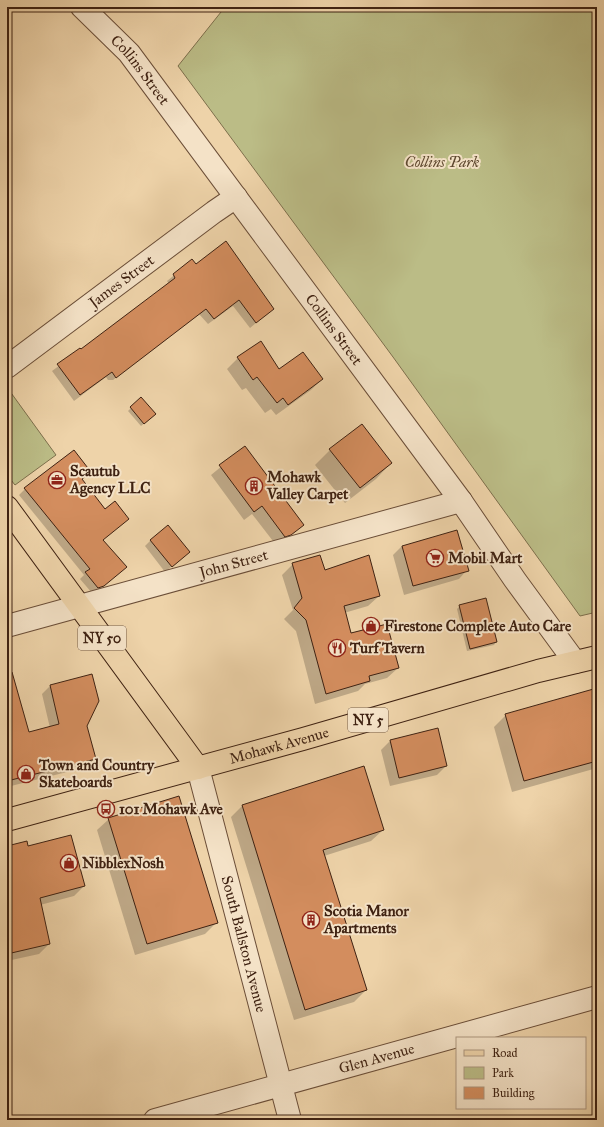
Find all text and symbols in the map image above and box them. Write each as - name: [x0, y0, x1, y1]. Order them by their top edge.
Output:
- street label: Collins Street: [107, 31, 174, 109]
- park label: Collins Park: [405, 153, 480, 171]
- street label: James Street: [84, 251, 158, 314]
- street label: Collins Street: [302, 290, 367, 369]
- place label: Scautub Agency LLC: [69, 462, 150, 498]
- place label: Mohawk Valley Carpet: [266, 468, 349, 504]
- office icon: Scautub Agency LLC: [47, 470, 67, 490]
- building icon: Mohawk Valley Carpet: [244, 476, 264, 496]
- street label: John Street: [195, 545, 271, 583]
- supermarket icon: Mobil Mart: [425, 548, 445, 568]
- place label: Mobil Mart: [448, 549, 523, 567]
- shop icon: Firestone Complete Auto Care: [361, 616, 381, 636]
- place label: Firestone Complete Auto Care: [384, 617, 572, 636]
- road number: NY 50: [78, 626, 126, 650]
- restaurant icon: Turf Tavern: [327, 638, 347, 658]
- place label: Turf Tavern: [349, 639, 425, 657]
- road number: NY 5: [348, 708, 388, 732]
- street label: Mohawk Avenue: [227, 723, 331, 768]
- place label: Town and Country Skateboards: [38, 756, 155, 791]
- shop icon: Town and Country Skateboards: [16, 764, 36, 784]
- bus stop icon: 101 Mohawk Ave: [96, 799, 116, 819]
- place label: 101 Mohawk Ave: [119, 800, 223, 818]
- shop icon: NibblexNosh: [59, 853, 79, 873]
- place label: NibblexNosh: [82, 854, 165, 872]
- street label: South Ballston Avenue: [218, 874, 270, 1014]
- place label: Scotia Manor Apartments: [323, 902, 409, 938]
- building icon: Scotia Manor Apartments: [301, 910, 321, 930]
- legend: [456, 1037, 586, 1109]
- street label: Glen Avenue: [337, 1039, 416, 1077]
- text: Road: [492, 1046, 518, 1060]
- text: Park: [492, 1066, 514, 1080]
- text: Building: [492, 1086, 535, 1101]

